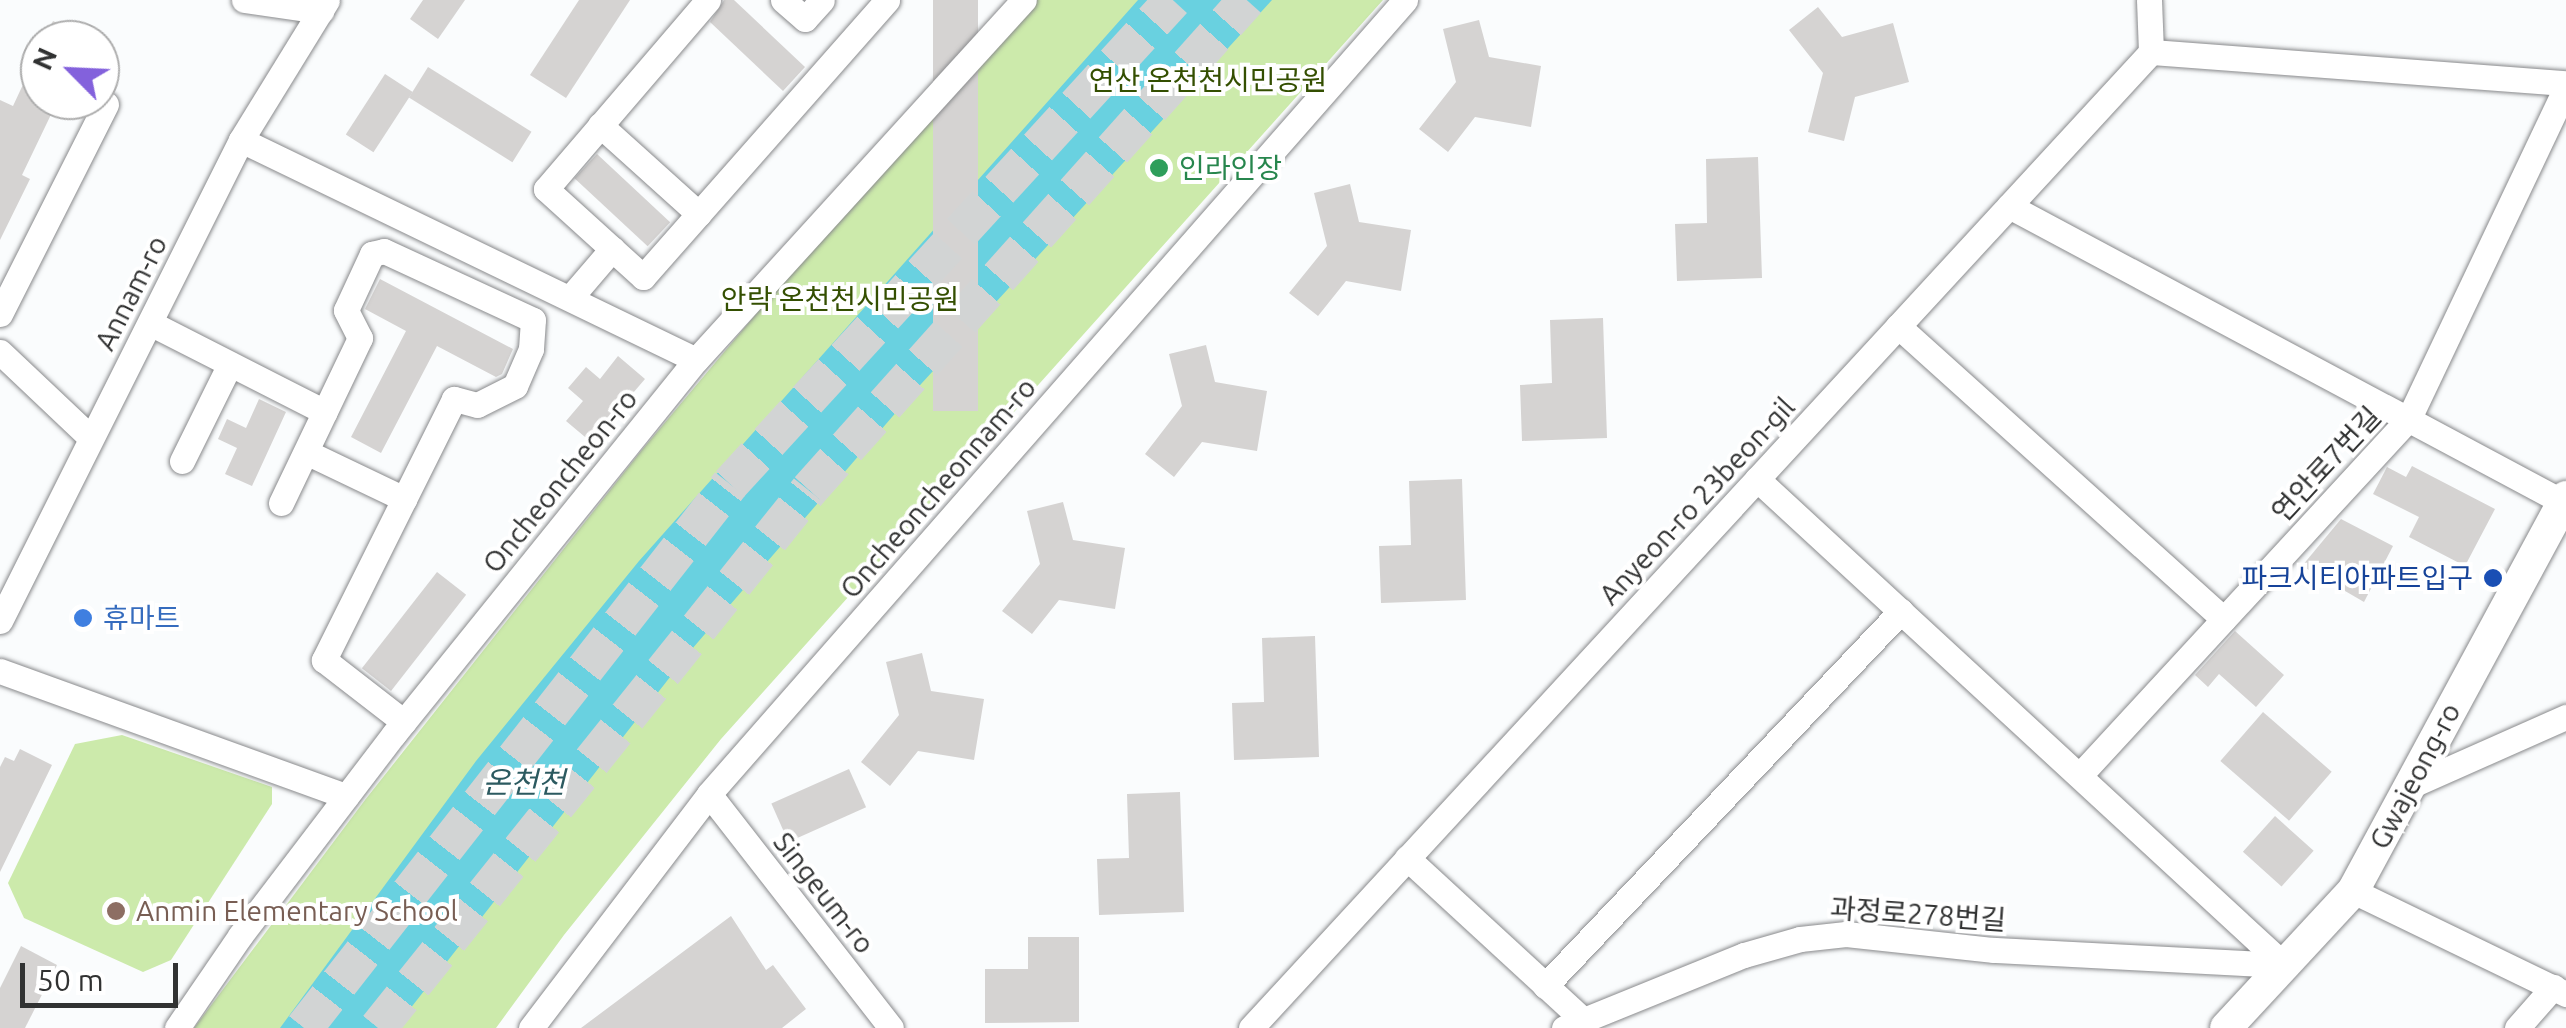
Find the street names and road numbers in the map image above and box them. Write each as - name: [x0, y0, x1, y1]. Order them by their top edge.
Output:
- street label: Annam-ro: [88, 230, 174, 356]
- street label: Oncheoncheonnam-ro: [833, 371, 1043, 605]
- street label: Oncheoncheon-ro: [476, 382, 644, 580]
- street label: Anyeon-ro 23beon-gil: [1592, 391, 1802, 611]
- street label: 연안로7번길: [2264, 400, 2388, 528]
- street label: Gwajeong-ro: [2363, 697, 2467, 855]
- street label: Singeum-ro: [766, 826, 882, 960]
- street label: 과정로278번길: [1829, 891, 2007, 937]

